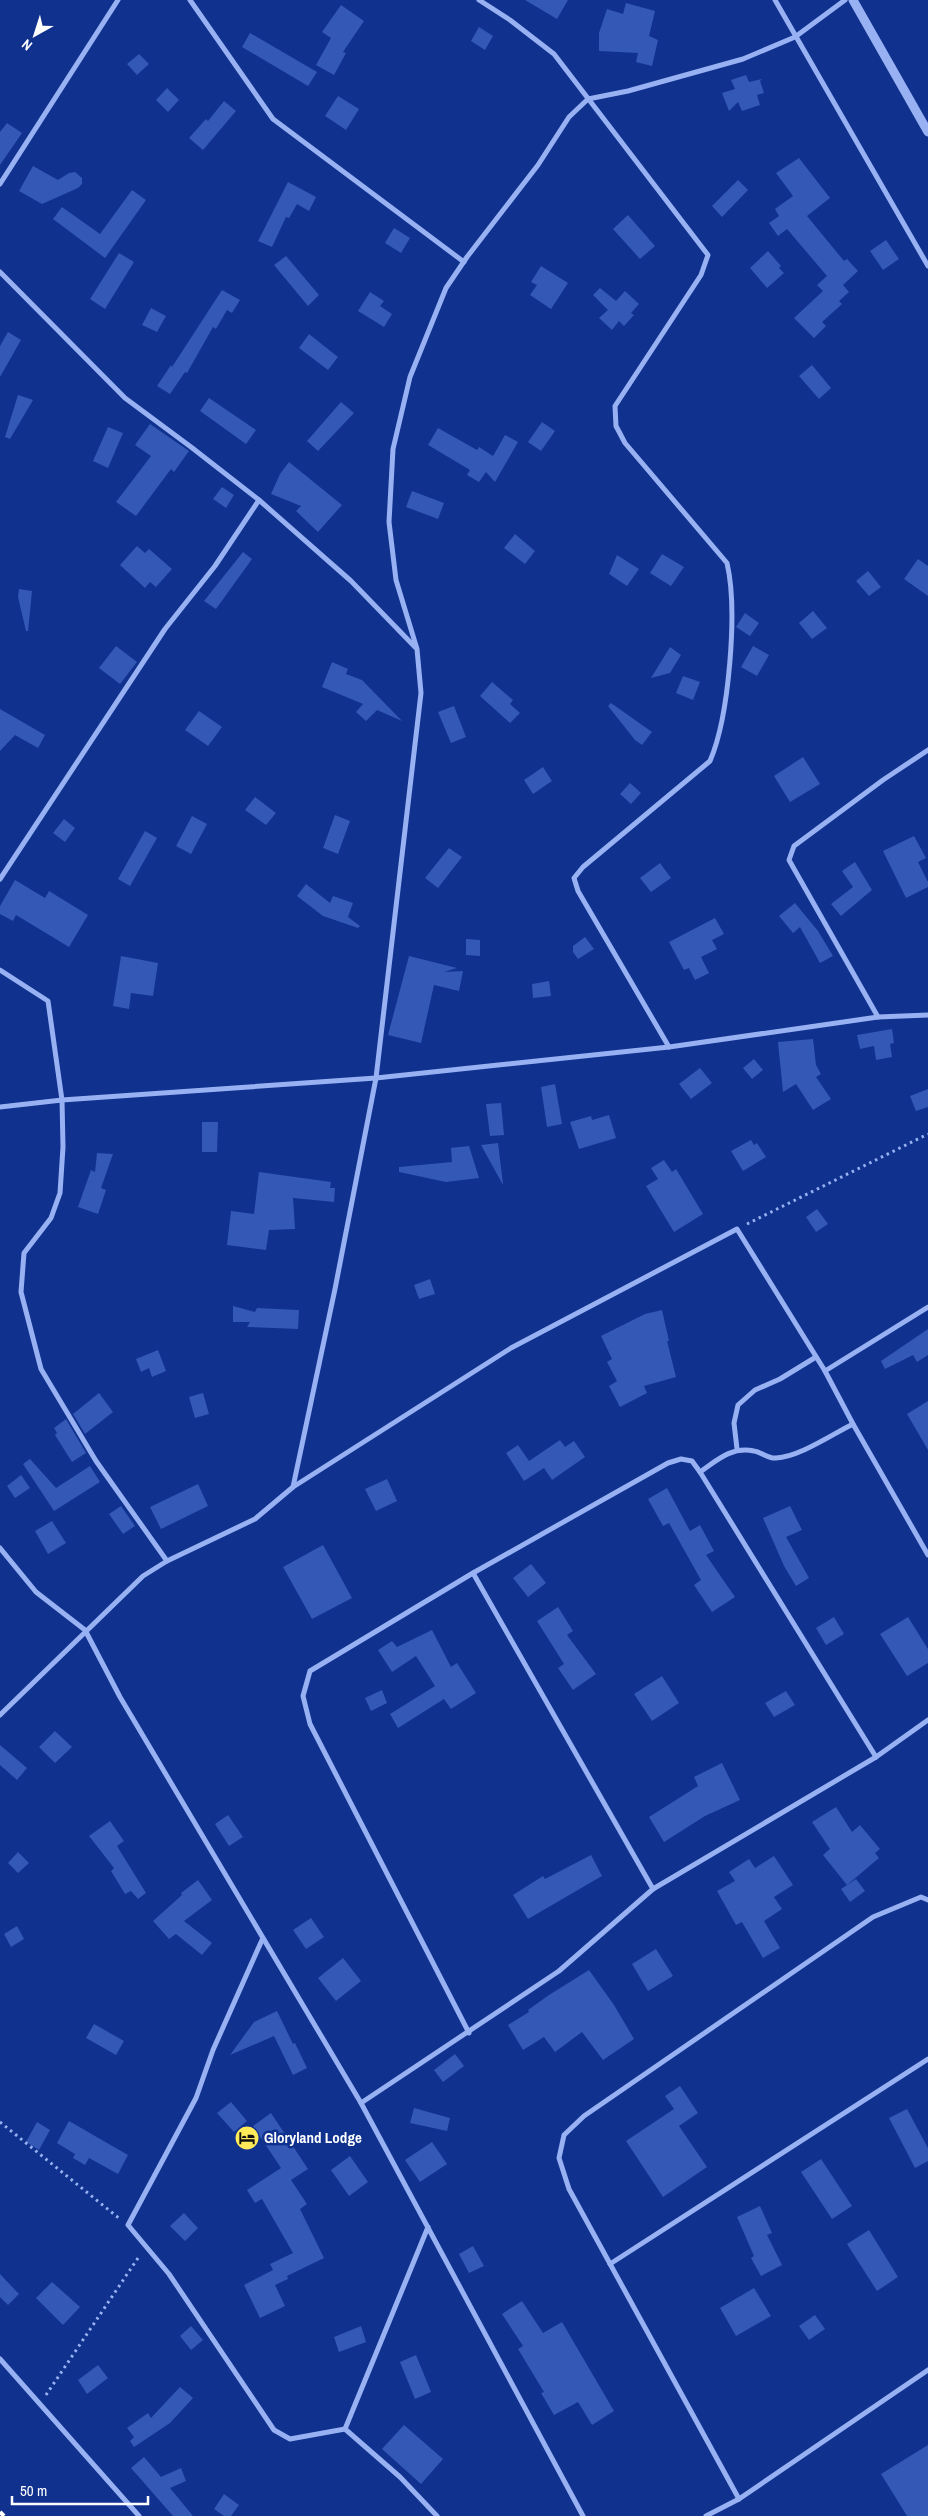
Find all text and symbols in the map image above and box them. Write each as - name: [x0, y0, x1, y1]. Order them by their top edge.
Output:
- north arrow: [10, 10, 60, 60]
- text: N: [18, 35, 36, 55]
- hotel icon: Gloryland Lodge: [234, 2125, 260, 2151]
- place label: Gloryland Lodge: [264, 2127, 362, 2148]
- scale bar: [12, 2474, 149, 2506]
- text: 50 m: [20, 2480, 47, 2501]

